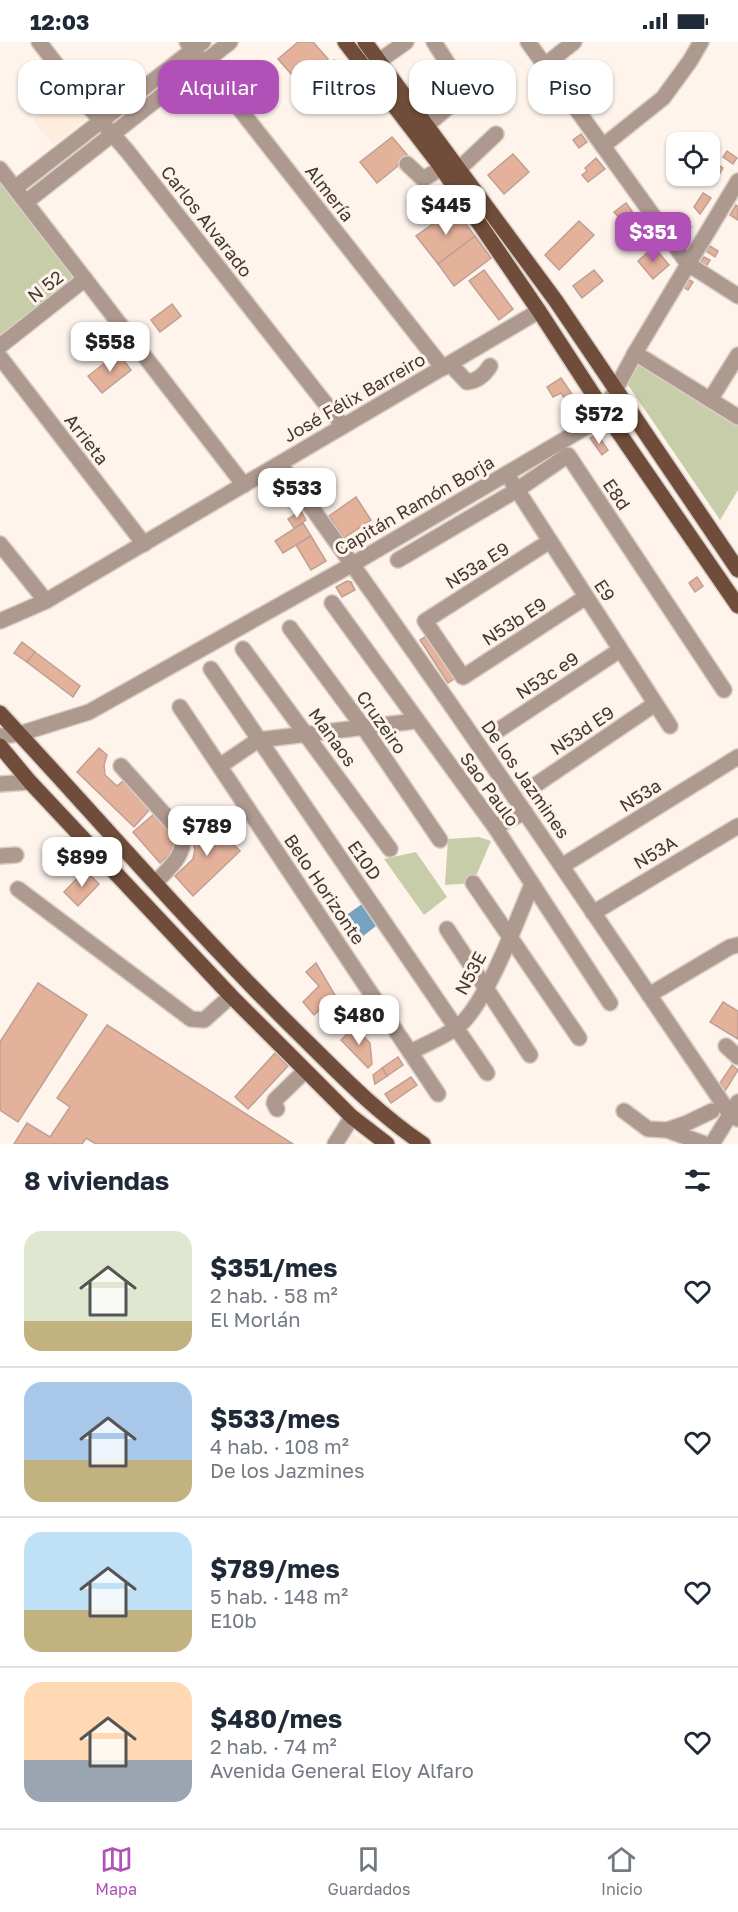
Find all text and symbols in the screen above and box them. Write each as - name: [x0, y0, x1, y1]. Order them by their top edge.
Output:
- text: 12:03: [30, 8, 90, 35]
- chip: Comprar: [18, 60, 146, 114]
- chip: Alquilar: [158, 60, 279, 114]
- chip: Filtros: [291, 60, 397, 114]
- chip: Nuevo: [409, 60, 516, 114]
- chip: Piso: [528, 60, 613, 114]
- map controls: [666, 132, 720, 186]
- button: locate: [666, 132, 720, 186]
- street label: Almería: [301, 160, 359, 226]
- street label: Carlos Alvarado: [157, 161, 257, 281]
- pin: $445: [410, 185, 482, 236]
- text: $445: [421, 192, 471, 216]
- pin: $351: [617, 212, 689, 263]
- text: $351: [629, 219, 677, 243]
- street label: N 52: [23, 265, 67, 307]
- pin: $558: [74, 322, 146, 373]
- text: $558: [85, 329, 135, 353]
- street label: José Félix Barreiro: [279, 347, 429, 447]
- pin: $572: [563, 394, 635, 445]
- text: $572: [575, 401, 623, 425]
- street label: Arrieta: [60, 409, 114, 469]
- street label: Capitán Ramón Borja: [330, 450, 498, 560]
- pin: $533: [261, 468, 333, 519]
- street label: E8d: [599, 474, 635, 514]
- text: $533: [272, 475, 322, 499]
- street label: N53a E9: [441, 537, 513, 593]
- street label: E9: [590, 575, 620, 605]
- street label: N53b E9: [478, 592, 550, 650]
- street label: N53c e9: [512, 647, 582, 703]
- street label: Cruzeiro: [352, 686, 412, 758]
- street label: N53d E9: [546, 701, 618, 759]
- street label: Manaos: [304, 703, 362, 771]
- street label: De los Jazmines: [477, 716, 575, 842]
- street label: Sao Paulo: [456, 748, 524, 830]
- street label: N53a: [615, 774, 665, 816]
- pin: $789: [171, 806, 243, 857]
- text: $789: [182, 813, 232, 837]
- street label: Belo Horizonte: [280, 830, 370, 948]
- street label: N53A: [629, 831, 681, 873]
- street label: E10D: [344, 836, 386, 884]
- pin: $899: [46, 837, 118, 888]
- text: $899: [56, 844, 108, 868]
- street label: N53E: [450, 948, 490, 998]
- pin: $480: [323, 995, 395, 1046]
- text: $480: [333, 1002, 385, 1026]
- icon: filters: [681, 1164, 714, 1197]
- text: 8 viviendas: [24, 1165, 169, 1196]
- text: $351/mes: [210, 1252, 338, 1283]
- icon: home: [72, 1255, 144, 1327]
- icon: heart: [681, 1275, 714, 1308]
- text: 2 hab. · 58 m²: [210, 1283, 338, 1307]
- text: El Morlán: [210, 1307, 301, 1331]
- text: $533/mes: [210, 1403, 340, 1434]
- icon: home: [72, 1406, 144, 1478]
- icon: heart: [681, 1426, 714, 1459]
- text: 4 hab. · 108 m²: [210, 1434, 349, 1458]
- text: De los Jazmines: [210, 1458, 365, 1482]
- text: $789/mes: [210, 1553, 340, 1584]
- icon: home: [72, 1556, 144, 1628]
- icon: heart: [681, 1576, 714, 1609]
- text: 5 hab. · 148 m²: [210, 1584, 348, 1608]
- text: E10b: [210, 1608, 257, 1632]
- text: $480/mes: [210, 1703, 342, 1734]
- icon: home: [72, 1706, 144, 1778]
- icon: heart: [681, 1726, 714, 1759]
- text: 2 hab. · 74 m²: [210, 1734, 337, 1758]
- text: Avenida General Eloy Alfaro: [210, 1758, 474, 1782]
- tab: Mapa: [95, 1843, 137, 1899]
- tab: Guardados: [328, 1843, 410, 1899]
- tab: Inicio: [601, 1843, 643, 1899]

